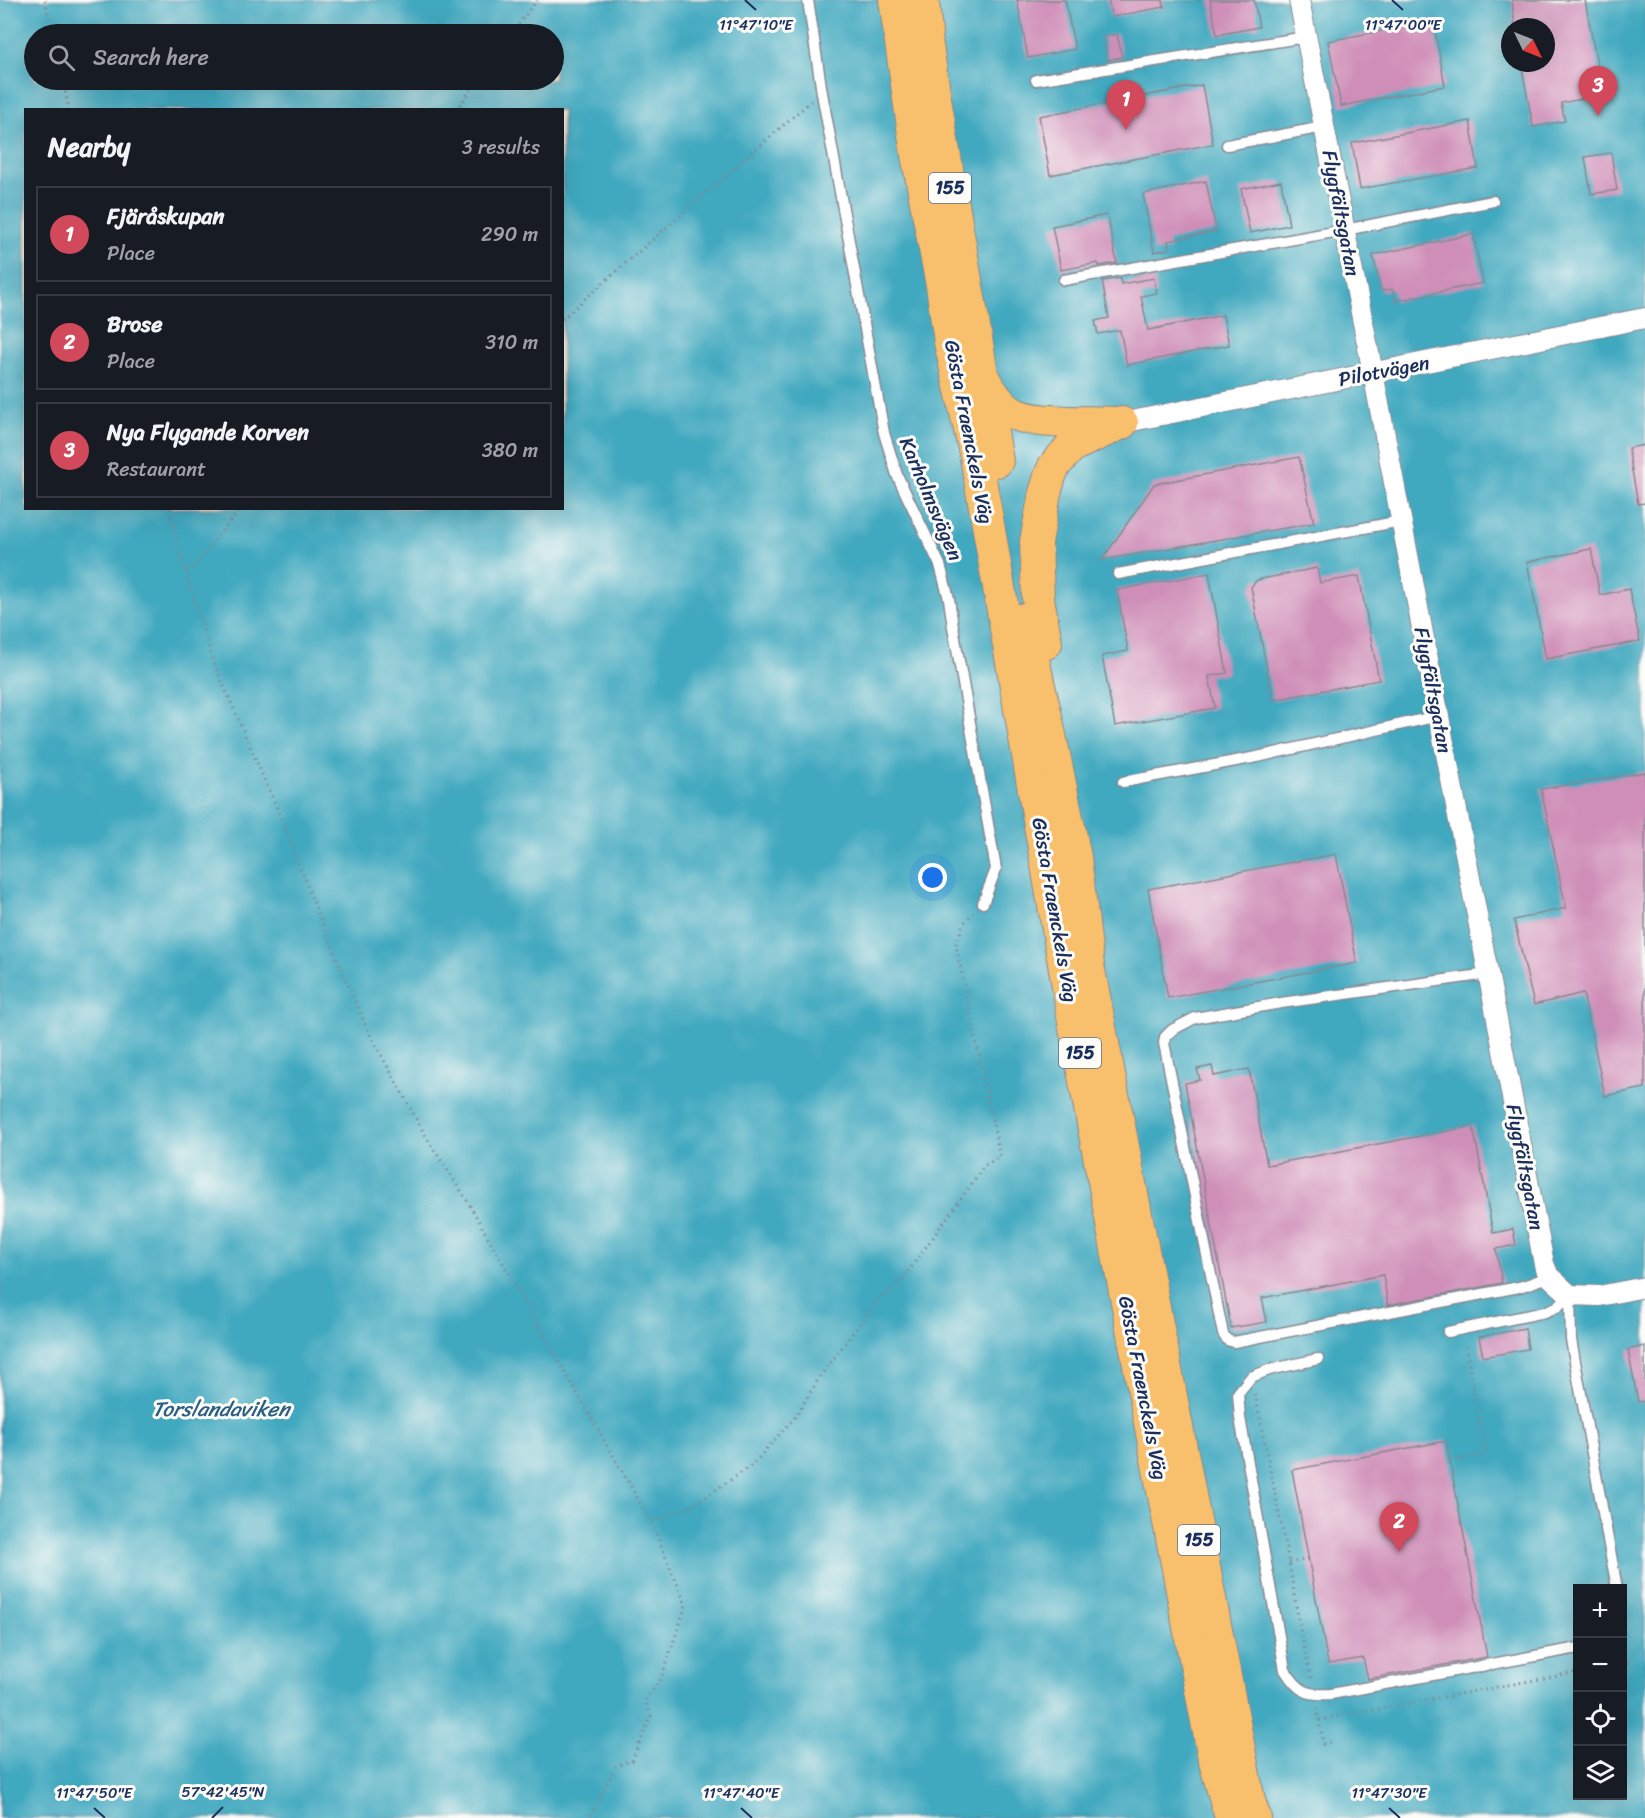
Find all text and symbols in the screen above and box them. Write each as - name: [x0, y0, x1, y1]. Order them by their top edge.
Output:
- text: 11°47'10"E: [719, 12, 794, 38]
- text: 11°47'00"E: [1365, 12, 1443, 38]
- north arrow: [1501, 18, 1555, 72]
- search box: [24, 24, 564, 90]
- text: Search here: [93, 38, 209, 77]
- icon: search: [45, 41, 78, 74]
- pin: 3: [1578, 66, 1618, 116]
- pin: 1: [1106, 80, 1146, 130]
- text: Nearby: [48, 124, 130, 170]
- text: 3 results: [462, 130, 540, 165]
- street label: Flygfältsgatan: [1312, 147, 1370, 279]
- road number: 155: [929, 173, 971, 203]
- text: Fjäråskupan: [107, 197, 224, 236]
- text: 1: [65, 217, 74, 252]
- text: 290 m: [481, 217, 538, 252]
- text: Place: [107, 236, 155, 271]
- text: Brose: [107, 305, 163, 344]
- text: 2: [64, 325, 75, 360]
- text: 310 m: [485, 325, 538, 360]
- street label: Gösta Fraenckels Väg: [934, 337, 1004, 527]
- text: Place: [107, 344, 155, 379]
- street label: Pilotvägen: [1335, 345, 1433, 397]
- text: Nya Flygande Korven: [107, 413, 309, 452]
- street label: Karholmsvägen: [889, 431, 973, 567]
- text: 3: [64, 433, 75, 468]
- text: 380 m: [482, 433, 538, 468]
- text: Restaurant: [107, 452, 206, 487]
- street label: Flygfältsgatan: [1404, 624, 1462, 756]
- street label: Gösta Fraenckels Väg: [1022, 815, 1088, 1005]
- your location: [918, 863, 947, 892]
- road number: 155: [1059, 1038, 1101, 1068]
- street label: Flygfältsgatan: [1496, 1101, 1554, 1233]
- street label: Gösta Fraenckels Väg: [1108, 1293, 1178, 1483]
- water label: Torslandaviken: [152, 1390, 292, 1428]
- pin: 2: [1380, 1502, 1418, 1552]
- road number: 155: [1178, 1525, 1220, 1555]
- map controls: [1573, 1584, 1627, 1800]
- button: +: [1573, 1584, 1627, 1638]
- button: −: [1573, 1638, 1627, 1692]
- button: locate: [1573, 1692, 1627, 1746]
- button: layers: [1573, 1746, 1627, 1800]
- text: 57°42'45"N: [182, 1779, 265, 1805]
- text: 11°47'50"E: [56, 1780, 134, 1806]
- text: 11°47'40"E: [703, 1780, 781, 1806]
- text: 11°47'30"E: [1351, 1780, 1428, 1806]

